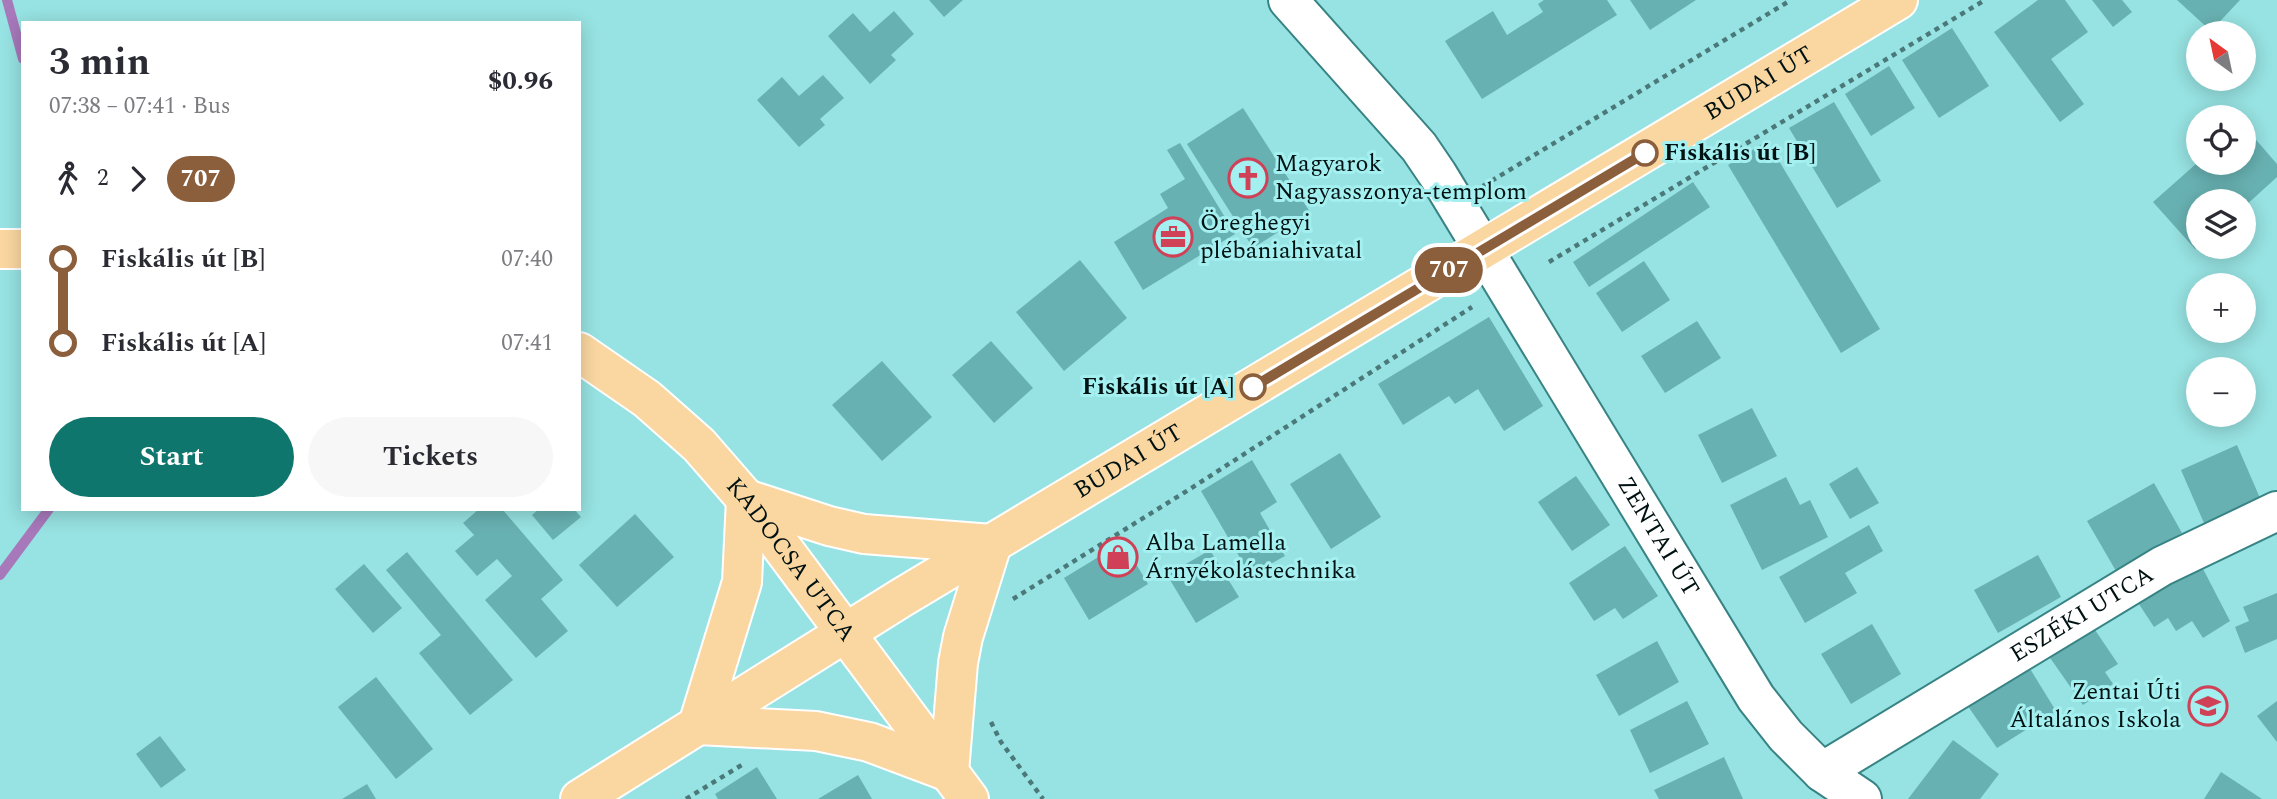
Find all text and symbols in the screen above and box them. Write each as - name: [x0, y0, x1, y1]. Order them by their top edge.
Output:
- north arrow: [2186, 21, 2256, 91]
- map controls: [2186, 21, 2256, 427]
- text: 3 min: [49, 34, 150, 92]
- street label: BUDAI ÚT: [1697, 37, 1820, 130]
- text: $0.96: [488, 61, 553, 101]
- text: 07:38 – 07:41 · Bus: [49, 89, 231, 124]
- button: locate: [2186, 105, 2256, 175]
- place label: Fiskális út [B]: [1664, 135, 1815, 171]
- marker: Fiskális út [B]: [1632, 140, 1658, 166]
- place label: Magyarok Nagyasszonya-templom: [1275, 146, 1527, 210]
- church icon: Magyarok Nagyasszonya-templom: [1227, 157, 1269, 199]
- icon: walk: [49, 160, 87, 198]
- icon: forward: [119, 160, 157, 198]
- text: 2: [97, 161, 109, 196]
- text: 707: [181, 161, 221, 197]
- button: layers: [2186, 189, 2256, 259]
- place label: Öreghegyi plébániahivatal: [1200, 205, 1362, 269]
- office icon: Öreghegyi plébániahivatal: [1152, 216, 1194, 258]
- text: Fiskális út [B]: [101, 239, 265, 279]
- text: 07:40: [501, 242, 553, 277]
- line badge: 707: [1409, 247, 1489, 293]
- text: 707: [1429, 252, 1469, 288]
- button: +: [2186, 273, 2256, 343]
- text: Fiskális út [A]: [101, 323, 266, 363]
- text: 07:41: [501, 326, 553, 361]
- button: −: [2186, 357, 2256, 427]
- place label: Fiskális út [A]: [1082, 369, 1234, 405]
- marker: Fiskális út [A]: [1240, 374, 1266, 400]
- street label: BUDAI ÚT: [1067, 415, 1190, 508]
- button: Start: [49, 417, 294, 497]
- button: Tickets: [308, 417, 553, 497]
- street label: KADOCSA UTCA: [717, 470, 864, 649]
- street label: ZENTAI ÚT: [1607, 470, 1708, 604]
- place label: Alba Lamella Árnyékolástechnika: [1145, 525, 1356, 589]
- shop icon: Alba Lamella Árnyékolástechnika: [1097, 536, 1139, 578]
- street label: ESZÉKI UTCA: [2003, 557, 2161, 672]
- place label: Zentai Úti Általános Iskola: [2010, 674, 2181, 738]
- school or university icon: Zentai Úti Általános Iskola: [2187, 685, 2229, 727]

